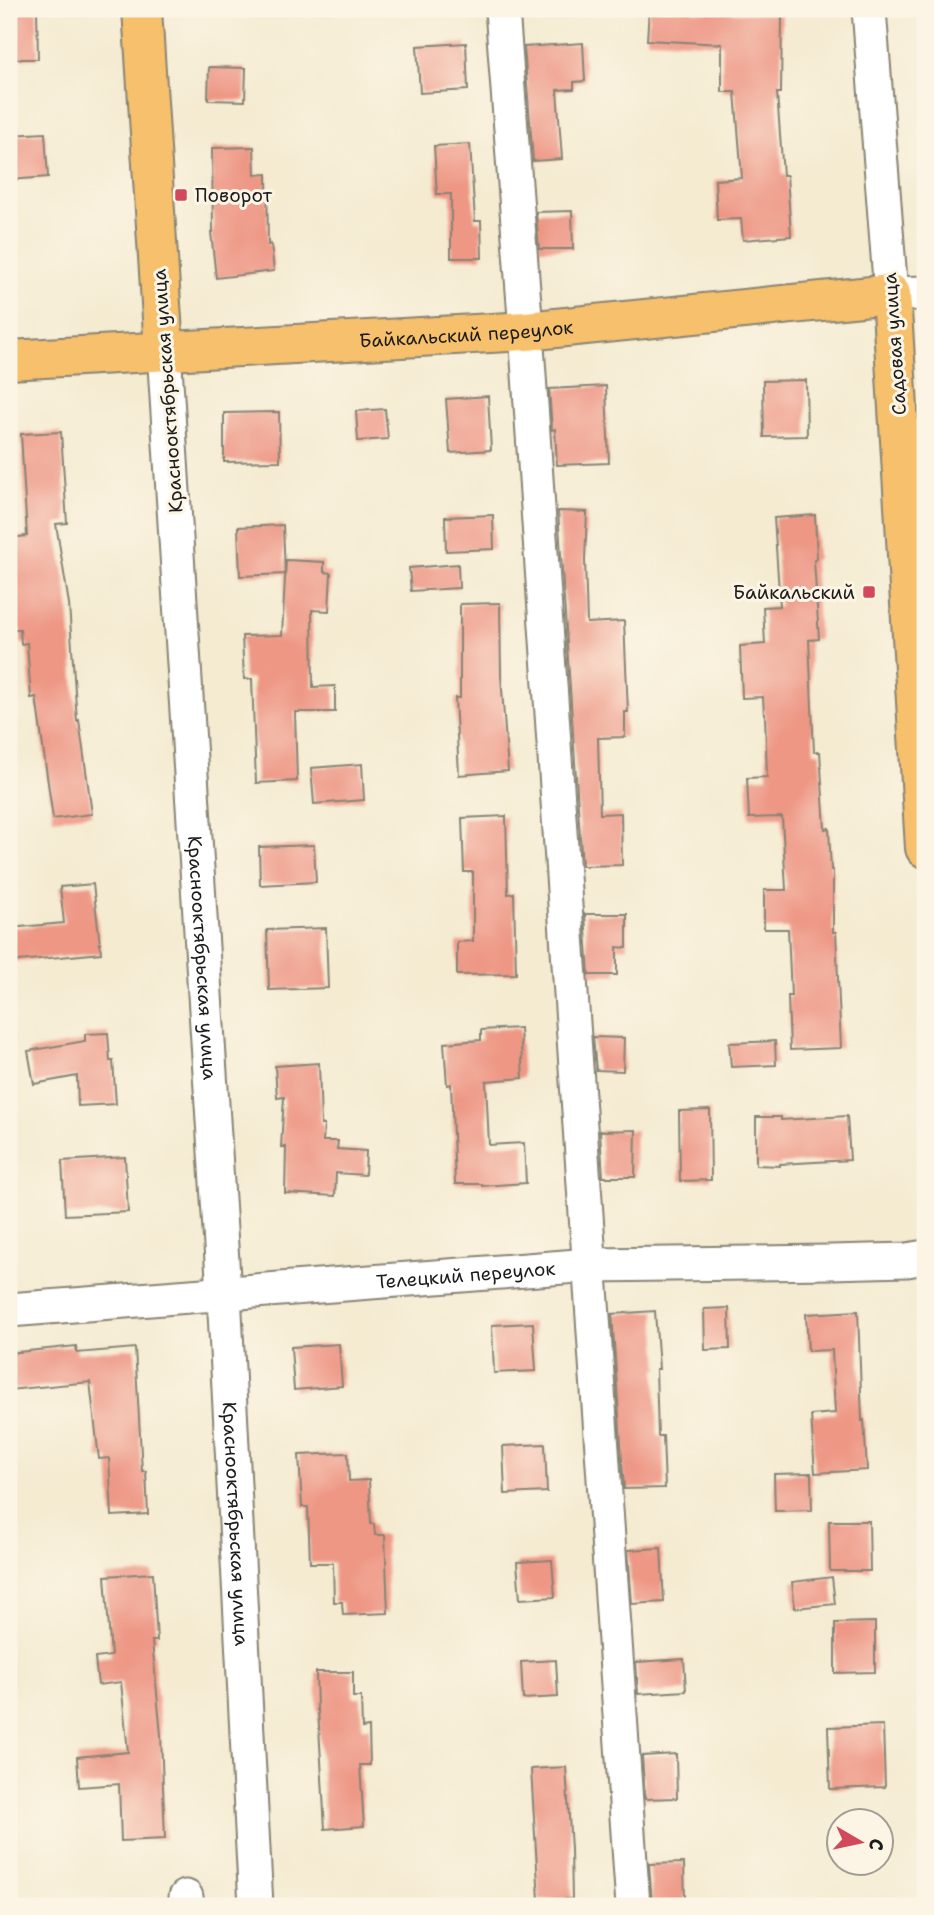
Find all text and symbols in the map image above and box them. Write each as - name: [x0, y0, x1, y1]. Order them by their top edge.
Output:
- place label: Поворот: [195, 183, 272, 208]
- marker: Поворот: [173, 187, 189, 203]
- street label: Краснооктябрьская улица: [146, 268, 188, 514]
- street label: Садовая улица: [877, 272, 912, 416]
- street label: Байкальский переулок: [359, 314, 575, 353]
- place label: Байкальский: [733, 580, 855, 605]
- marker: Байкальский: [861, 584, 877, 600]
- street label: Краснооктябрьская улица: [182, 835, 222, 1081]
- street label: Телецкий переулок: [375, 1256, 556, 1295]
- street label: Краснооктябрьская улица: [217, 1401, 254, 1647]
- north arrow: [825, 1806, 895, 1876]
- text: С: [863, 1837, 890, 1852]

